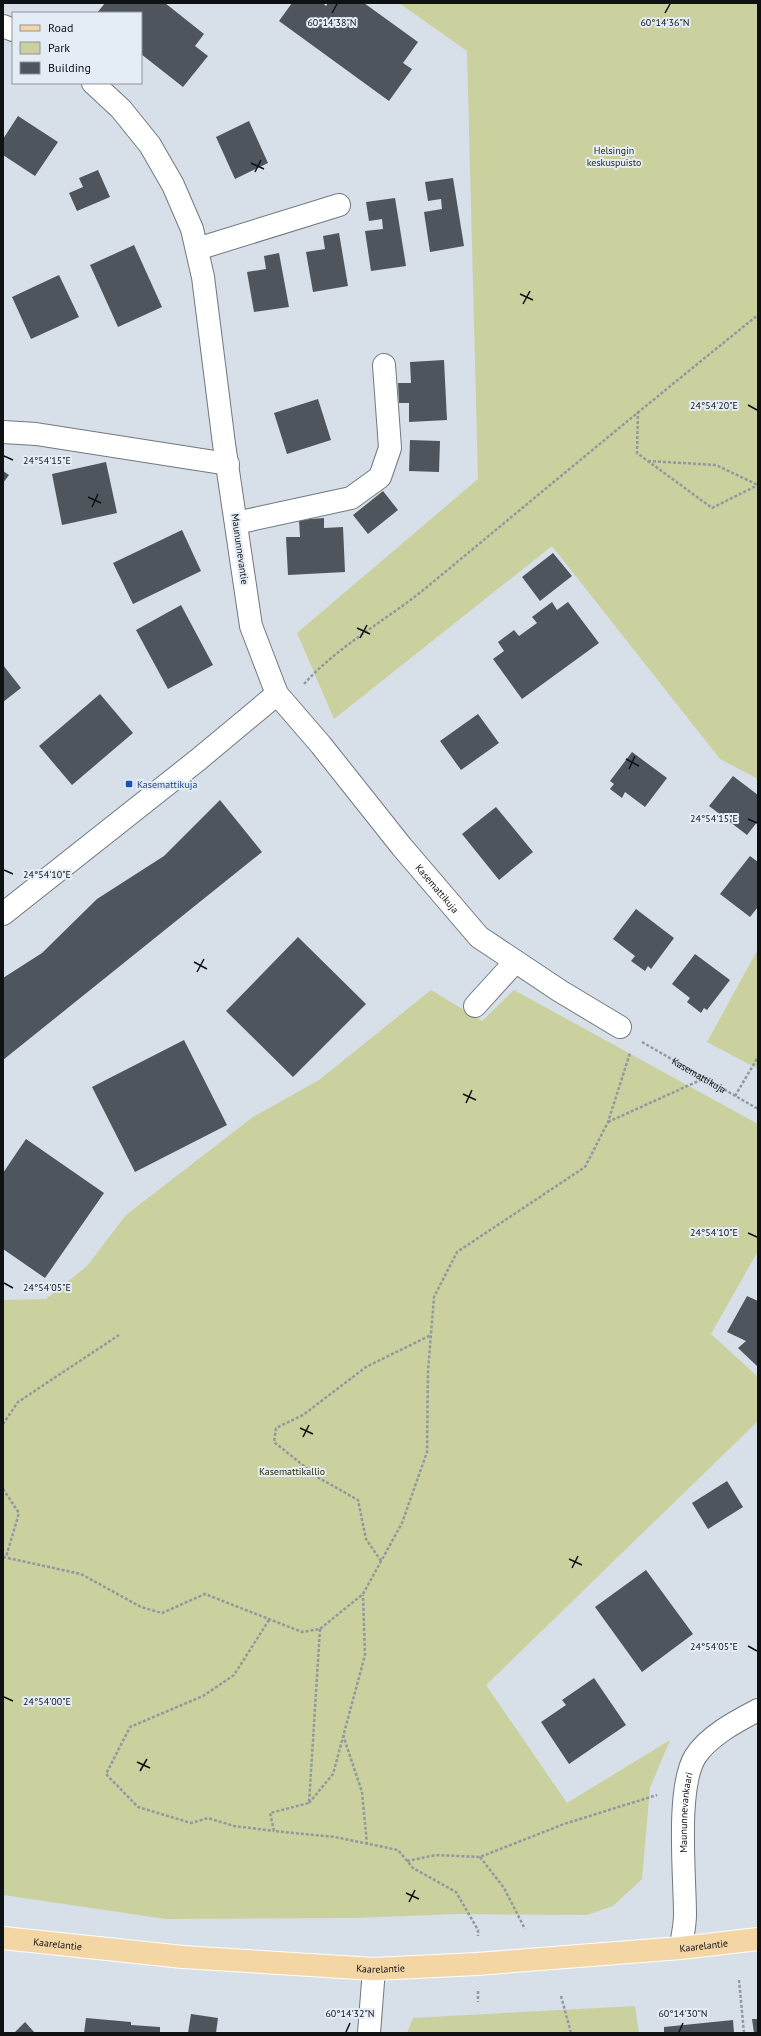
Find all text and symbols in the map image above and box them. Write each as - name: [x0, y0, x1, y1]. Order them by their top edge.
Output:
- legend: [12, 12, 142, 84]
- text: 60°14'38"N: [307, 16, 357, 29]
- text: 60°14'36"N: [640, 16, 690, 29]
- text: Road: [48, 20, 73, 35]
- text: Park: [48, 40, 70, 55]
- text: Building: [48, 60, 91, 75]
- park label: Helsingin keskuspuisto: [587, 144, 641, 169]
- text: 24°54'20"E: [690, 399, 738, 412]
- text: 24°54'15"E: [23, 454, 71, 467]
- street label: Maununnevantie: [229, 513, 251, 585]
- place label: Kasemattikuja: [137, 778, 197, 791]
- marker: Kasemattikuja: [124, 779, 134, 789]
- text: 24°54'15"E: [690, 812, 738, 825]
- street label: Kasemattikuja: [413, 861, 462, 916]
- text: 24°54'10"E: [23, 868, 71, 881]
- street label: Kasemattikuja: [670, 1054, 729, 1096]
- text: 24°54'10"E: [690, 1226, 738, 1239]
- text: 24°54'05"E: [23, 1281, 71, 1294]
- park label: Kasemattikallio: [259, 1465, 325, 1478]
- text: 24°54'05"E: [690, 1640, 738, 1653]
- text: 24°54'00"E: [23, 1695, 71, 1708]
- street label: Maununnevankaari: [676, 1770, 695, 1853]
- street label: Kaarelantie: [33, 1935, 83, 1953]
- street label: Kaarelantie: [679, 1936, 729, 1955]
- street label: Kaarelantie: [356, 1961, 405, 1976]
- text: 60°14'32"N: [325, 2007, 375, 2020]
- text: 60°14'30"N: [658, 2007, 708, 2020]

